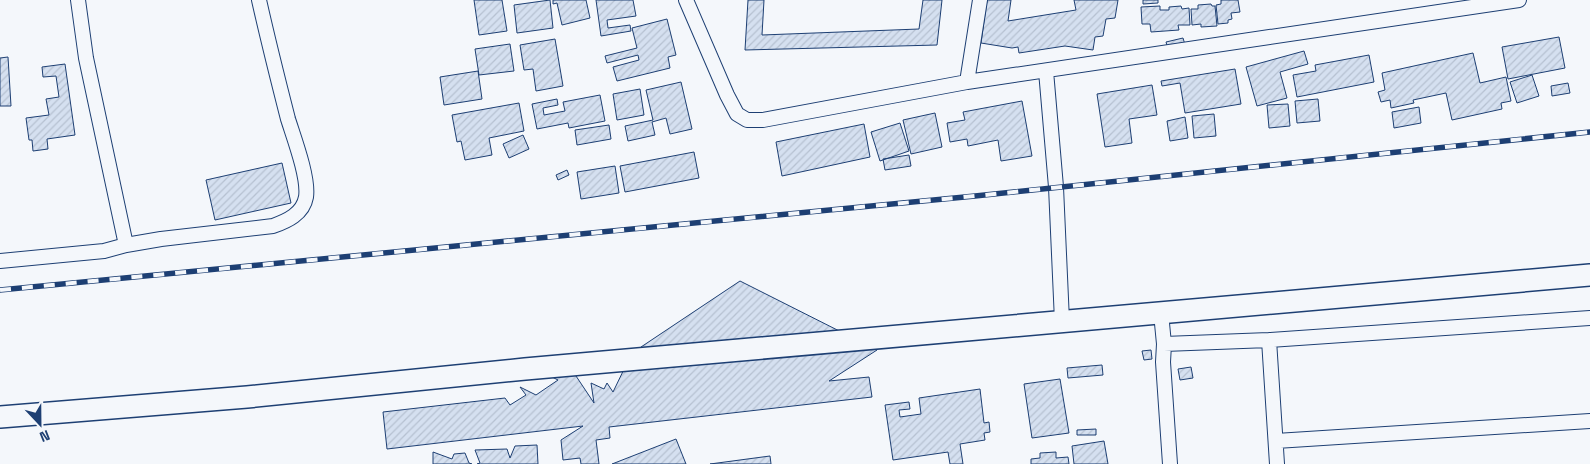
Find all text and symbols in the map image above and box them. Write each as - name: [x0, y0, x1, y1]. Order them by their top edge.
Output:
- north arrow: [15, 399, 65, 449]
- text: N: [37, 426, 53, 446]

